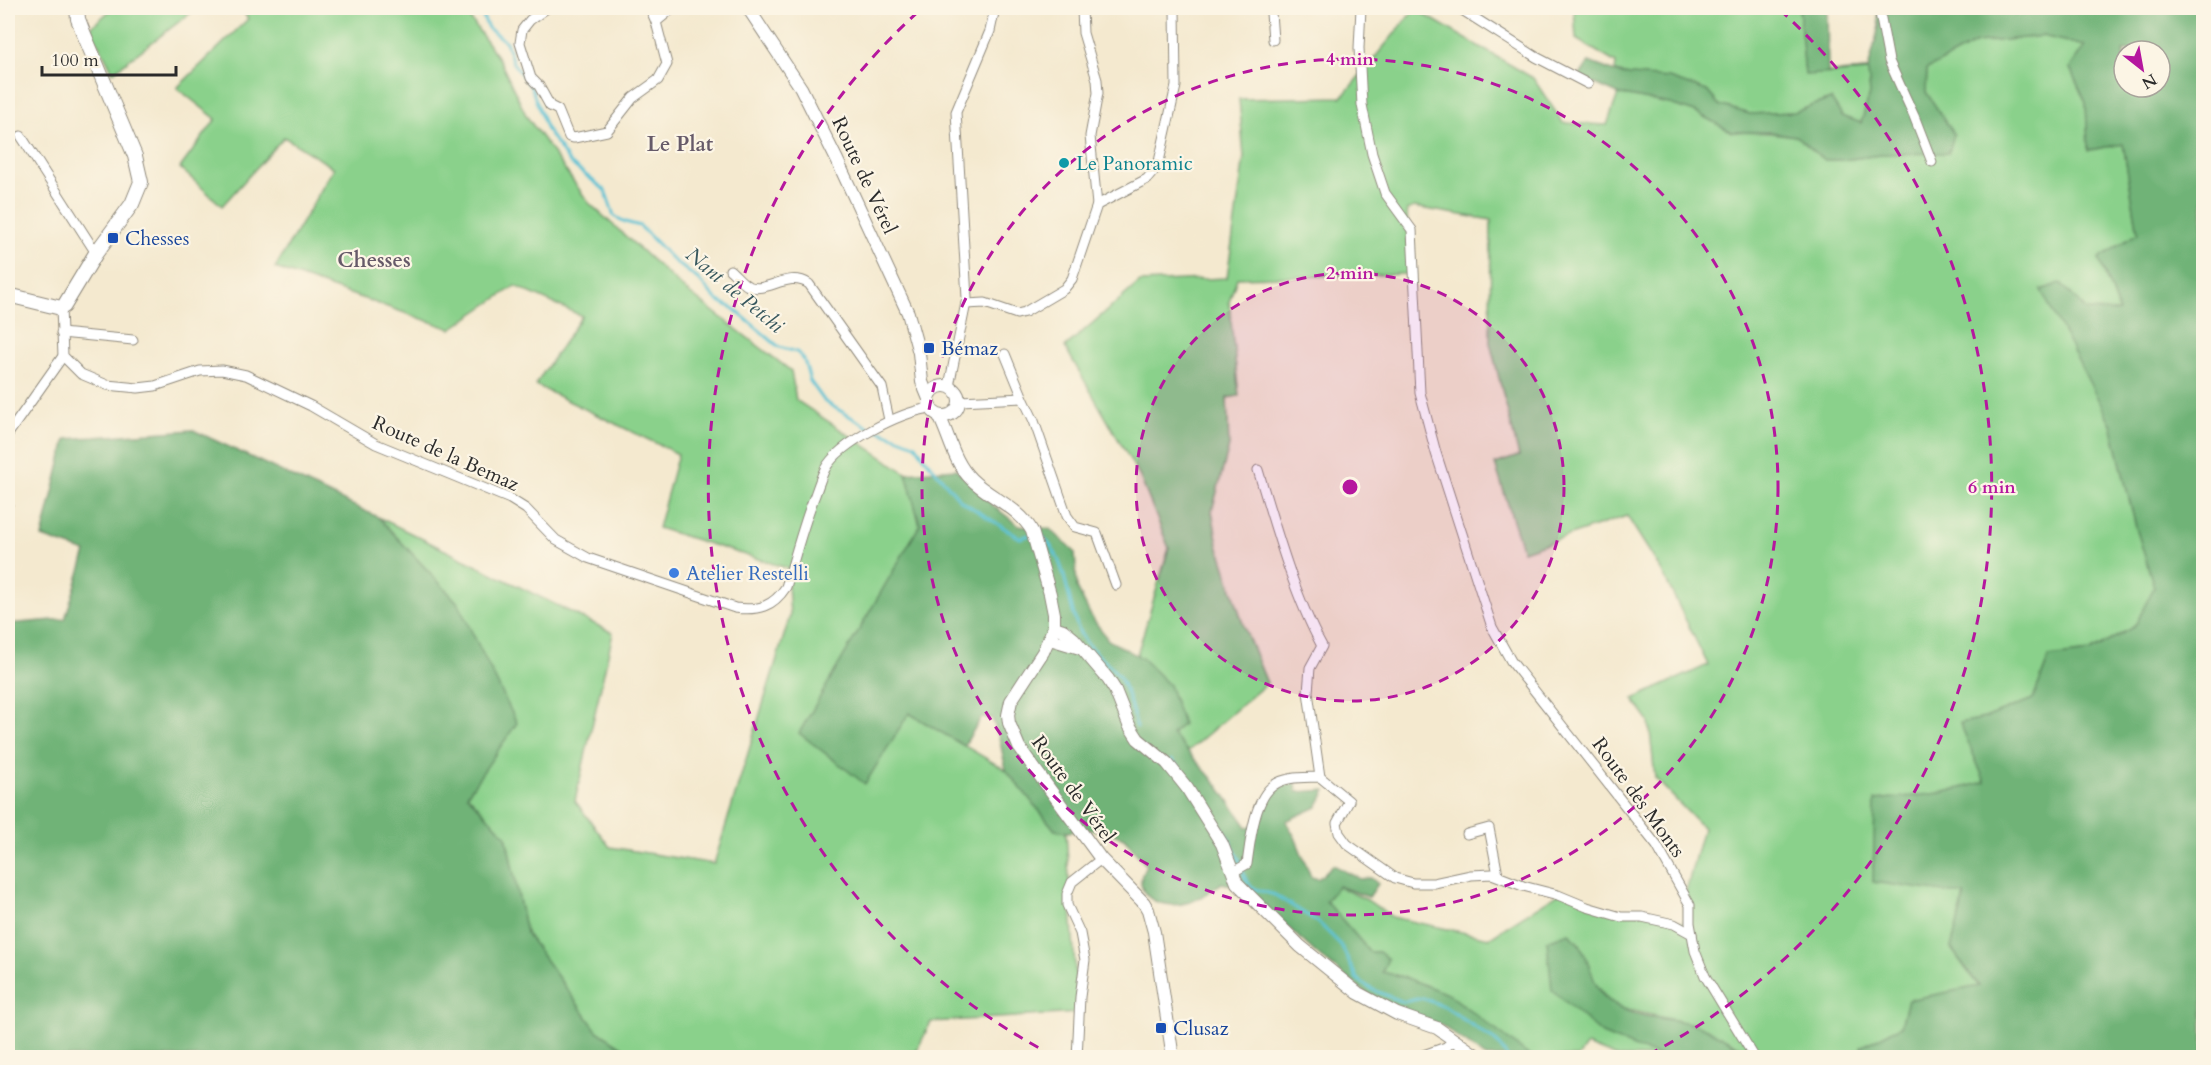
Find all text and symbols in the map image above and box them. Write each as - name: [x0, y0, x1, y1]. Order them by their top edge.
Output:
- scale bar: [42, 39, 176, 77]
- north arrow: [2112, 39, 2172, 99]
- text: 4 min: [1326, 47, 1374, 72]
- text: 100 m: [51, 48, 99, 73]
- text: N: [2137, 68, 2161, 94]
- street label: Route de Vérel: [826, 112, 904, 238]
- district label: Le Plat: [647, 130, 714, 159]
- place label: Le Panoramic: [1076, 150, 1193, 177]
- marker: Le Panoramic: [1057, 156, 1071, 170]
- place label: Chesses: [125, 225, 190, 252]
- marker: Chesses: [106, 231, 120, 245]
- water label: Nant de Petchi: [679, 241, 790, 340]
- district label: Chesses: [337, 246, 411, 275]
- text: 2 min: [1326, 261, 1374, 286]
- place label: Bémaz: [941, 335, 998, 362]
- marker: Bémaz: [922, 341, 936, 355]
- street label: Route de la Bemaz: [368, 409, 523, 498]
- text: 6 min: [1968, 475, 2016, 500]
- centre of rings: [1340, 477, 1360, 497]
- place label: Atelier Restelli: [686, 560, 809, 587]
- marker: Atelier Restelli: [667, 566, 681, 580]
- street label: Route de Vérel: [1025, 730, 1122, 849]
- street label: Route des Monts: [1586, 732, 1691, 863]
- place label: Clusaz: [1173, 1015, 1229, 1042]
- marker: Clusaz: [1154, 1021, 1168, 1035]

